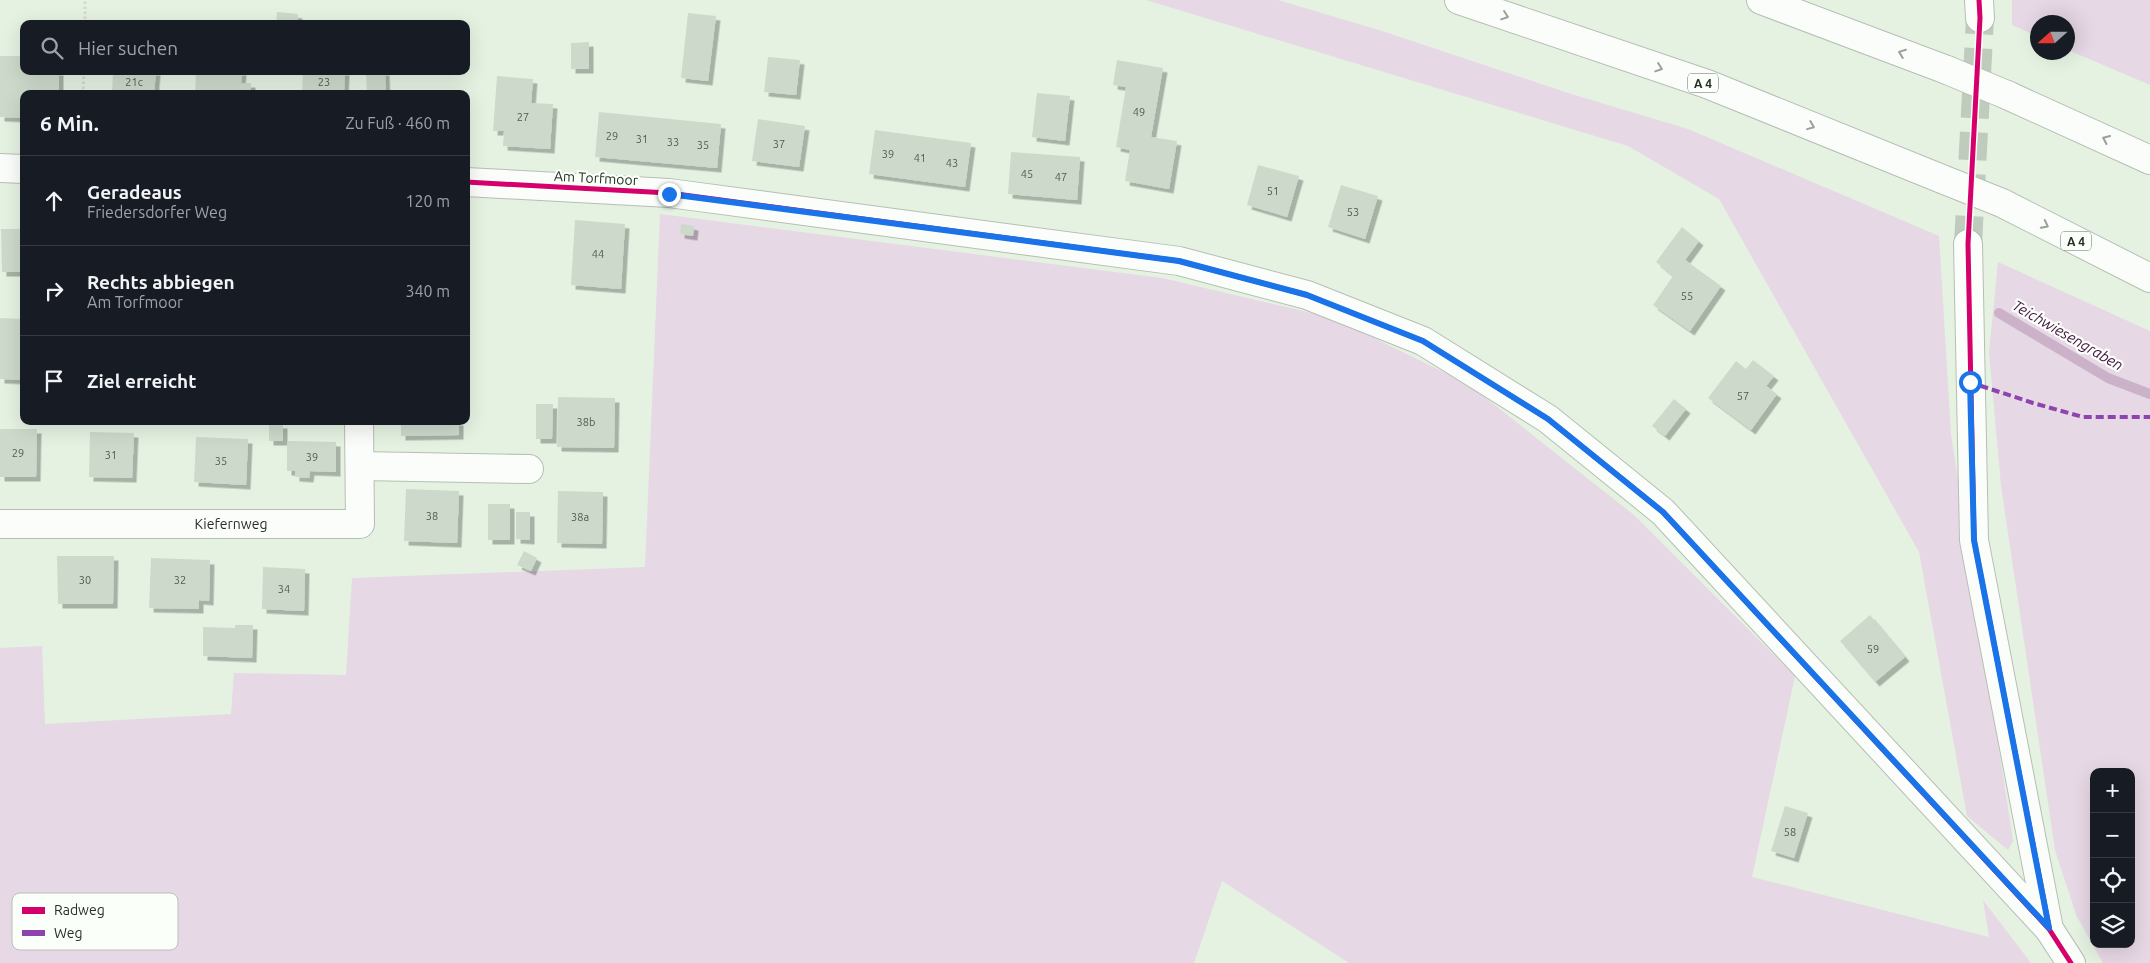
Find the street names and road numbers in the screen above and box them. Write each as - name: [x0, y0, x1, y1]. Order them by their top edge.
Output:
- road number: A 4: [1688, 74, 1718, 92]
- street label: Am Torfmoor: [554, 168, 639, 188]
- road number: A 4: [2061, 232, 2091, 250]
- street label: Kiefernweg: [195, 516, 267, 532]

